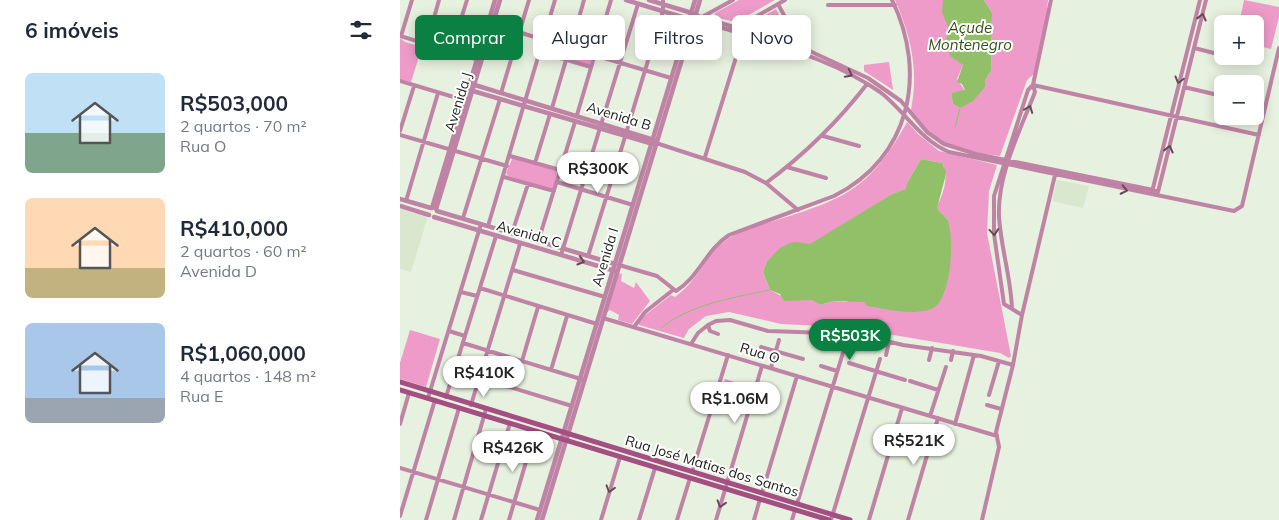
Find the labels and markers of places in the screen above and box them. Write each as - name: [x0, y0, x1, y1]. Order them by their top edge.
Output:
- pin: R$300K: [557, 152, 639, 194]
- pin: R$503K: [809, 318, 891, 361]
- pin: R$410K: [443, 356, 525, 398]
- pin: R$1.06M: [689, 382, 781, 424]
- pin: R$521K: [873, 424, 955, 466]
- pin: R$426K: [472, 430, 554, 473]

